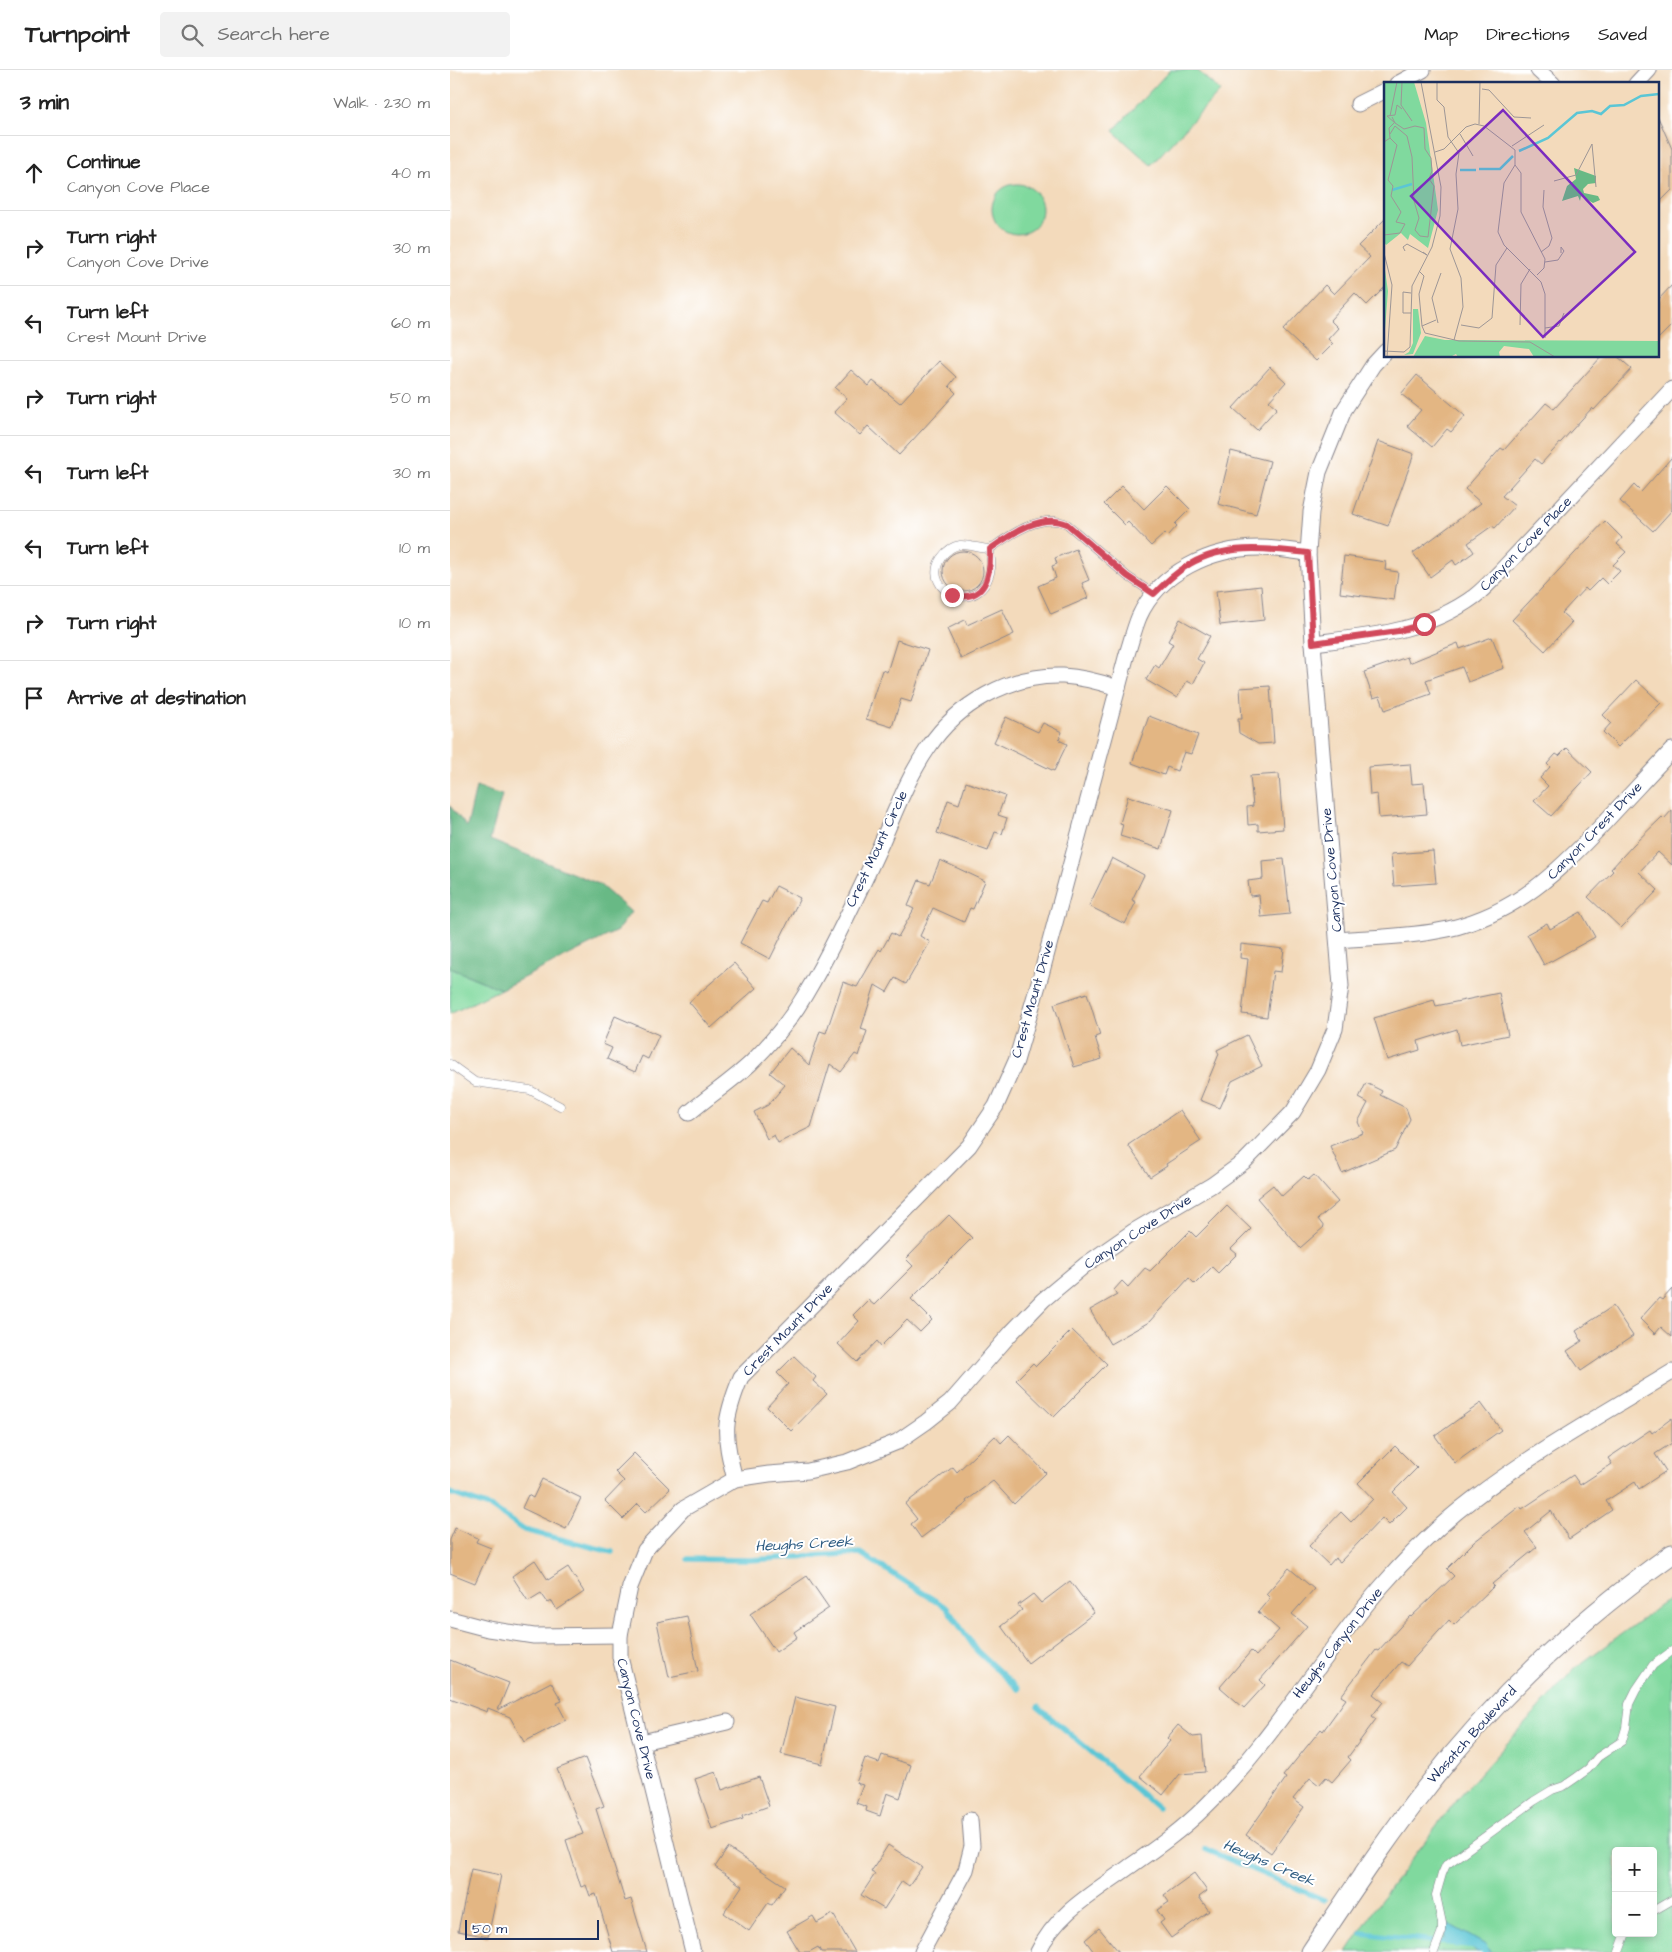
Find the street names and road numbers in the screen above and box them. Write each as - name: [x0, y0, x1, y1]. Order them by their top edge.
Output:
- street label: Canyon Cove Place: [1475, 492, 1577, 596]
- street label: Canyon Crest Drive: [1543, 777, 1647, 885]
- street label: Crest Mount Circle: [841, 787, 913, 911]
- street label: Canyon Cove Drive: [1317, 807, 1347, 933]
- street label: Crest Mount Drive: [1007, 937, 1060, 1060]
- street label: Canyon Cove Drive: [1080, 1190, 1196, 1274]
- street label: Crest Mount Drive: [738, 1279, 838, 1381]
- street label: Heughs Canyon Drive: [1288, 1583, 1388, 1703]
- street label: Canyon Cove Drive: [611, 1656, 661, 1782]
- street label: Wasatch Boulevard: [1423, 1682, 1521, 1788]

